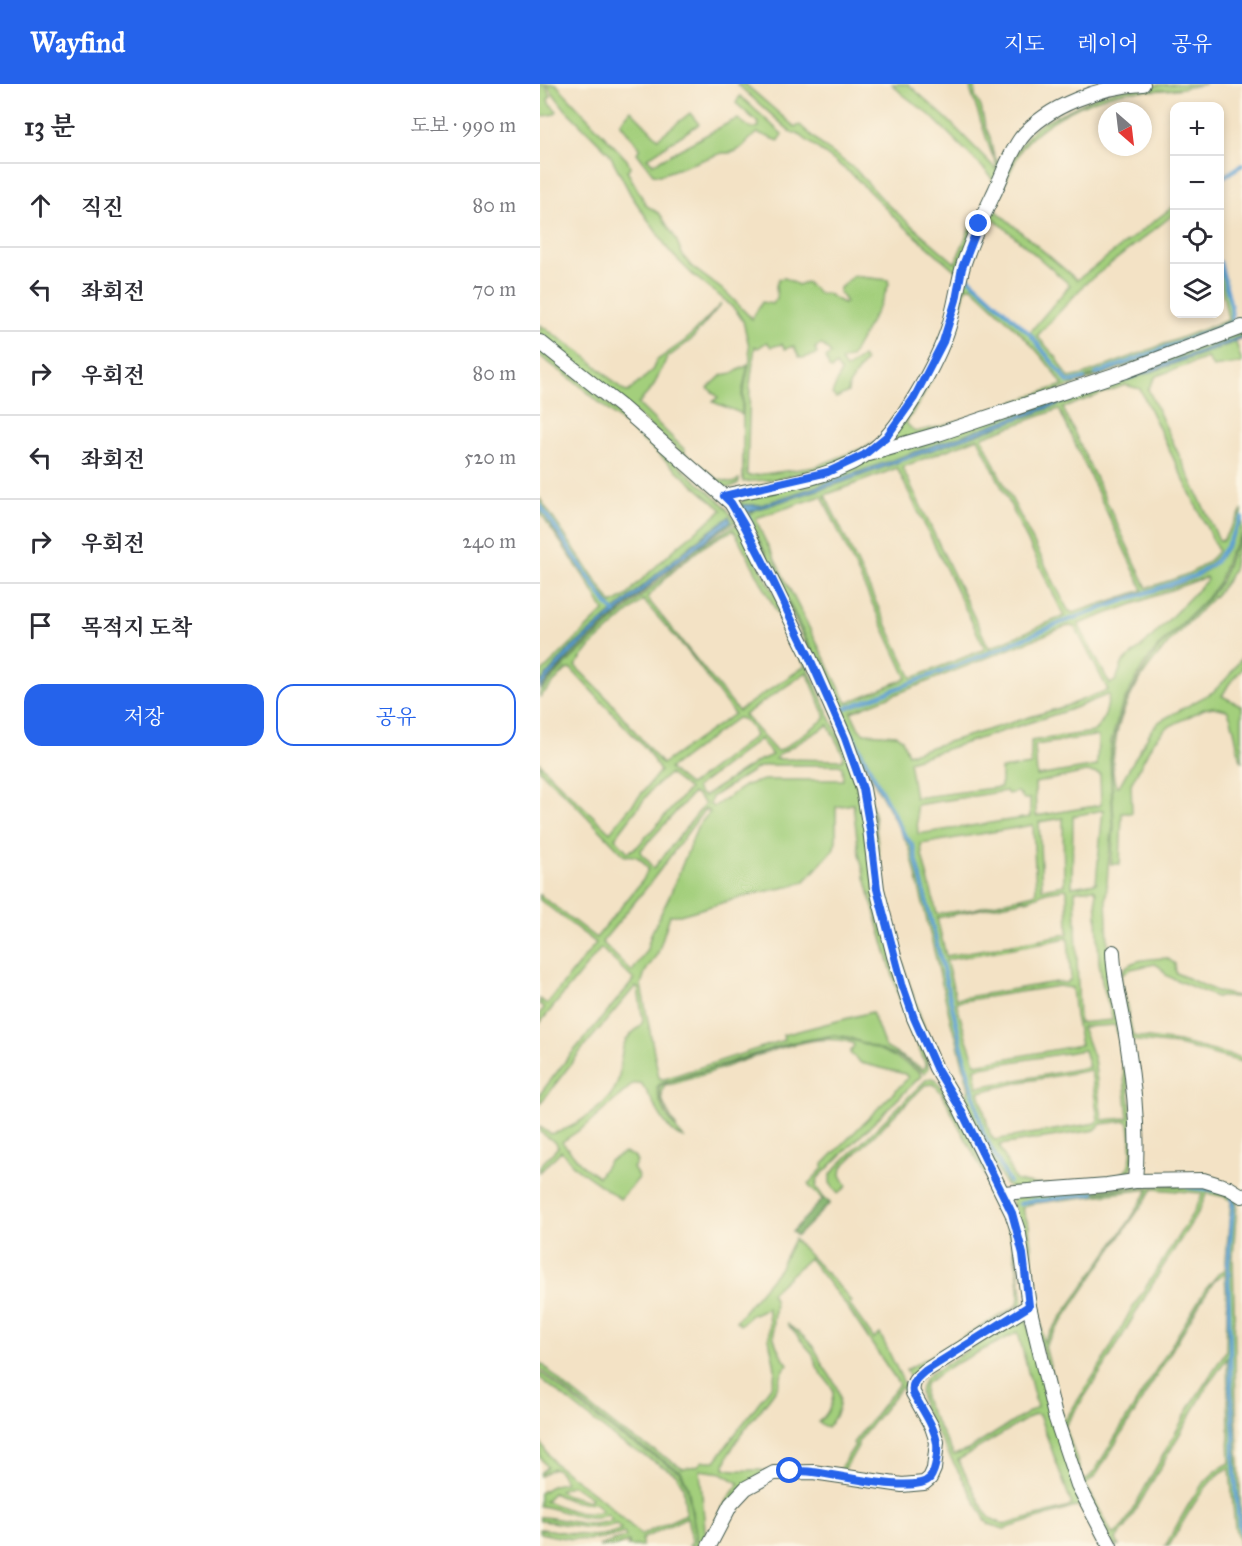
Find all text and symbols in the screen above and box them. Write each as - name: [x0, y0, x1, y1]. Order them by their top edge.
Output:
- text: Wayfind: [30, 25, 125, 60]
- text: 지도: [1004, 31, 1045, 57]
- text: 레이어: [1078, 31, 1138, 57]
- text: 공유: [1171, 31, 1212, 57]
- north arrow: [1098, 102, 1152, 156]
- map controls: [1170, 102, 1224, 318]
- button: +: [1170, 102, 1224, 156]
- text: 13 분: [24, 110, 75, 142]
- text: 도보 · 990 m: [410, 113, 516, 137]
- button: −: [1170, 156, 1224, 210]
- icon: ahead: [24, 189, 57, 222]
- text: 80 m: [473, 193, 516, 217]
- text: 직진: [81, 194, 124, 221]
- route end: [965, 210, 991, 236]
- button: locate: [1170, 210, 1224, 264]
- button: layers: [1170, 264, 1224, 318]
- icon: left: [24, 273, 57, 306]
- text: 70 m: [473, 277, 516, 301]
- text: 좌회전: [81, 278, 145, 305]
- icon: right: [24, 357, 57, 390]
- text: 80 m: [473, 361, 516, 385]
- text: 우회전: [81, 362, 145, 389]
- icon: left: [24, 441, 57, 474]
- text: 520 m: [464, 445, 516, 469]
- text: 좌회전: [81, 446, 145, 473]
- icon: right: [24, 525, 57, 558]
- text: 240 m: [462, 529, 516, 553]
- text: 우회전: [81, 530, 145, 557]
- icon: arrive: [24, 609, 57, 642]
- text: 목적지 도착: [81, 614, 192, 641]
- button: 저장: [24, 684, 264, 746]
- button: 공유: [276, 684, 516, 746]
- route start: [776, 1457, 802, 1483]

